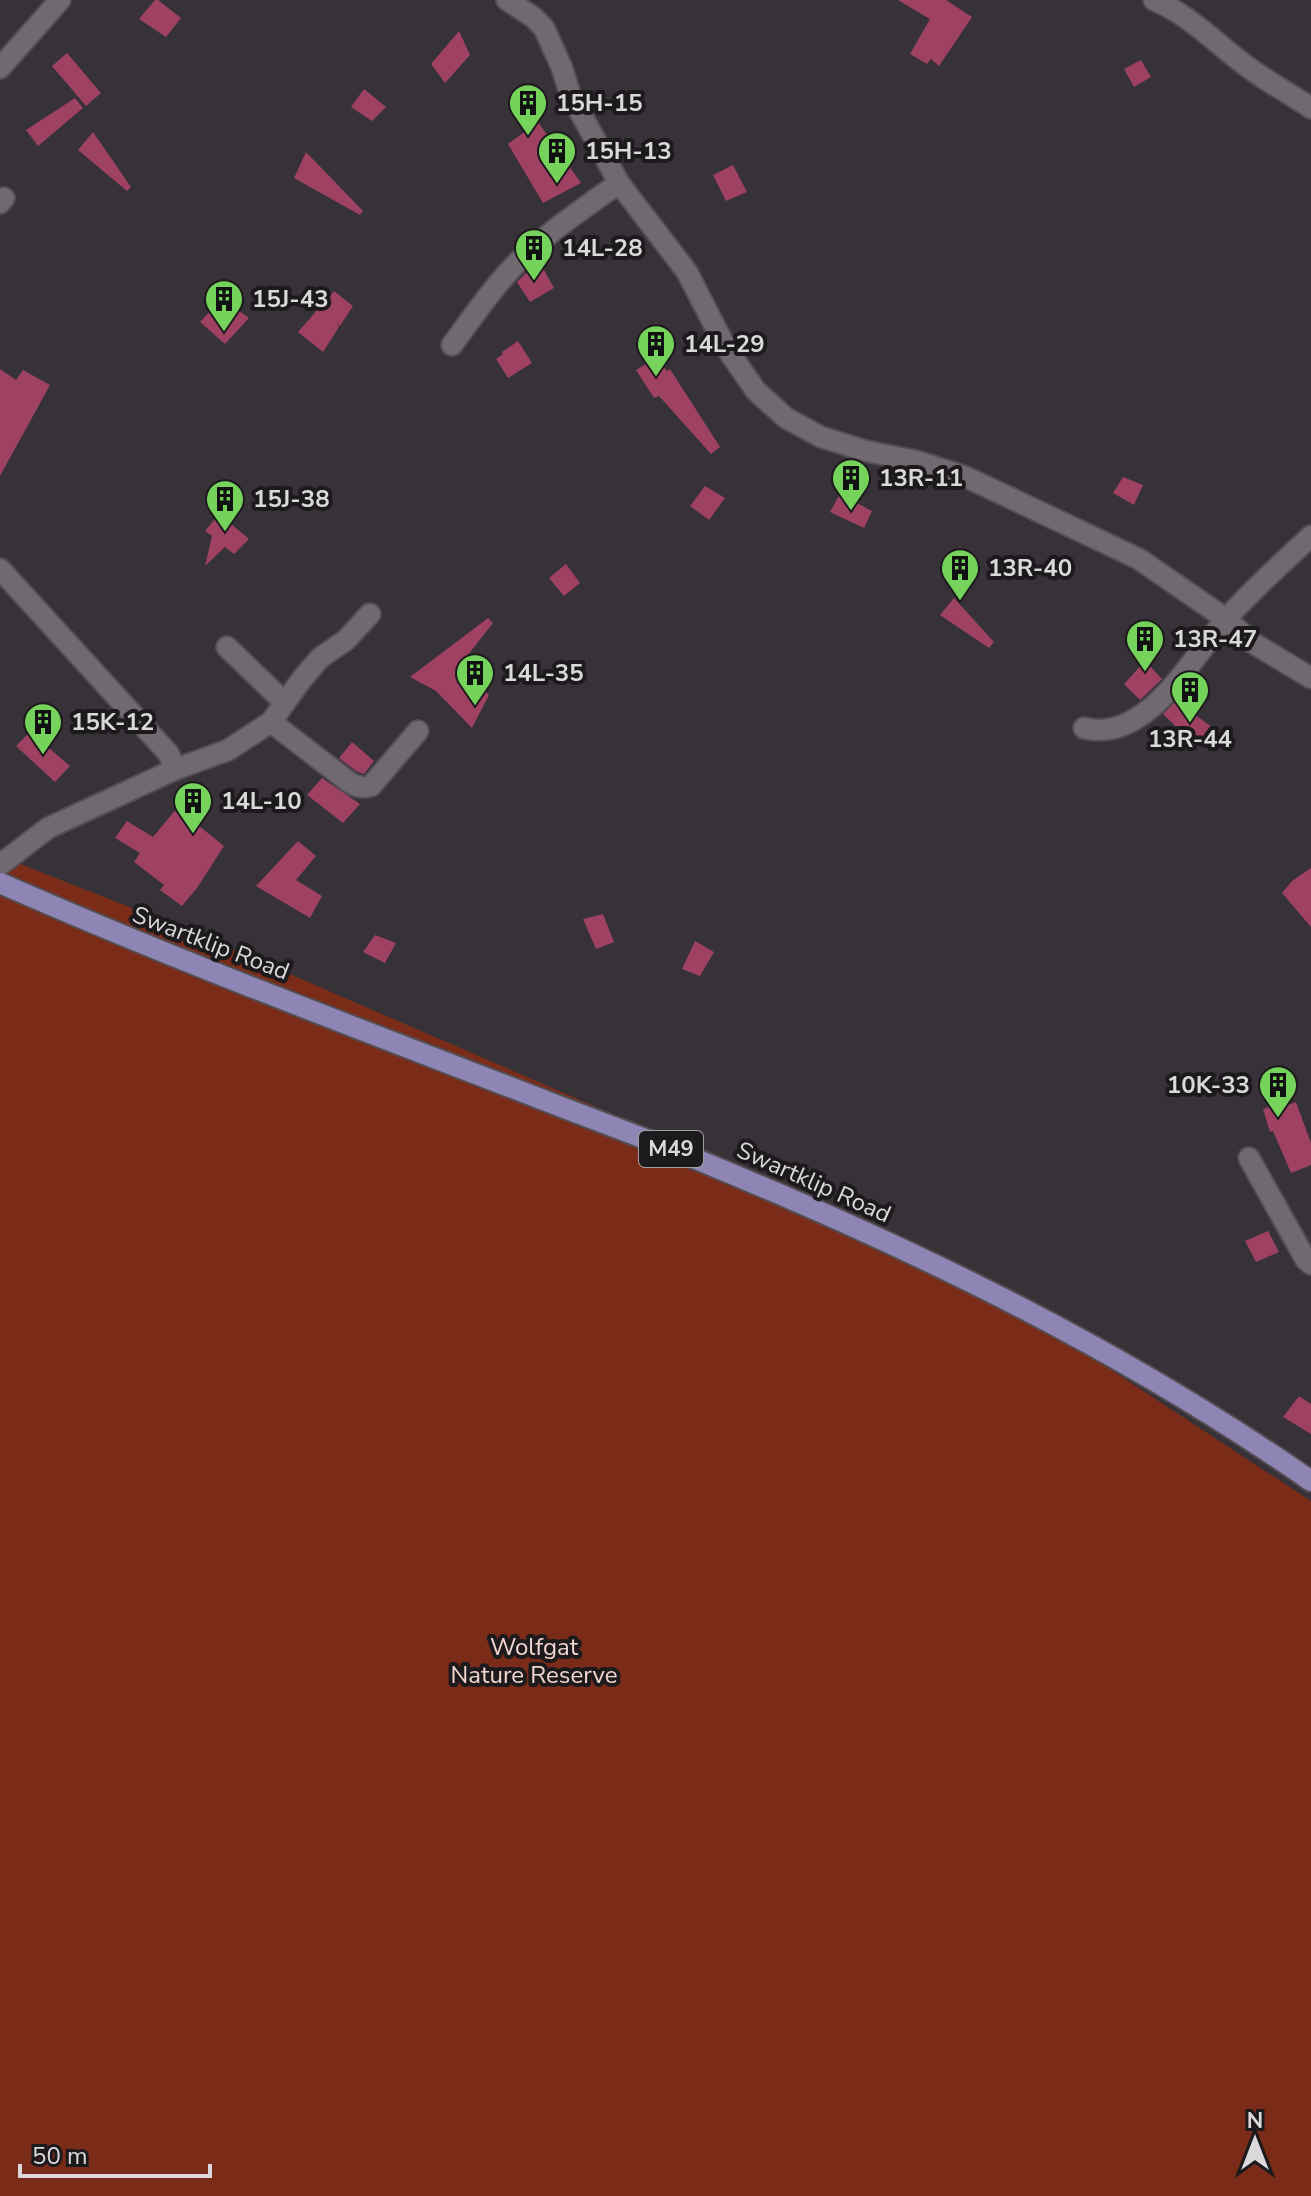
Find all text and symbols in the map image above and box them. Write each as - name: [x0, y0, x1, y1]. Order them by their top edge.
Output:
- building icon: 15H-15: [507, 82, 549, 137]
- place label: 15H-15: [556, 87, 643, 119]
- building icon: 15H-13: [536, 130, 578, 185]
- place label: 15H-13: [585, 135, 672, 167]
- building icon: 14L-28: [513, 227, 555, 282]
- place label: 14L-28: [562, 232, 643, 264]
- building icon: 15J-43: [203, 278, 245, 333]
- place label: 15J-43: [252, 283, 329, 315]
- building icon: 14L-29: [635, 323, 677, 378]
- place label: 14L-29: [684, 328, 765, 360]
- building icon: 13R-11: [830, 457, 872, 512]
- place label: 13R-11: [879, 462, 963, 494]
- building icon: 15J-38: [204, 478, 246, 533]
- place label: 15J-38: [253, 483, 330, 515]
- building icon: 13R-40: [939, 547, 981, 602]
- place label: 13R-40: [988, 552, 1072, 584]
- building icon: 13R-47: [1124, 618, 1166, 673]
- place label: 13R-47: [1173, 623, 1257, 655]
- building icon: 14L-35: [454, 652, 496, 707]
- place label: 14L-35: [503, 657, 584, 689]
- building icon: 13R-44: [1169, 669, 1211, 724]
- building icon: 15K-12: [22, 701, 64, 756]
- place label: 15K-12: [71, 706, 154, 738]
- place label: 13R-44: [1148, 723, 1232, 755]
- building icon: 14L-10: [172, 780, 214, 835]
- place label: 14L-10: [221, 785, 302, 817]
- street label: Swartklip Road: [128, 898, 294, 988]
- building icon: 10K-33: [1257, 1064, 1299, 1119]
- place label: 10K-33: [1167, 1069, 1250, 1101]
- road number: M49: [639, 1131, 703, 1167]
- street label: Swartklip Road: [732, 1134, 896, 1230]
- park label: Wolfgat Nature Reserve: [451, 1631, 617, 1691]
- north arrow: [1215, 2100, 1295, 2180]
- text: N: [1247, 2106, 1263, 2136]
- scale bar: [20, 2128, 210, 2178]
- text: 50 m: [32, 2140, 88, 2172]

